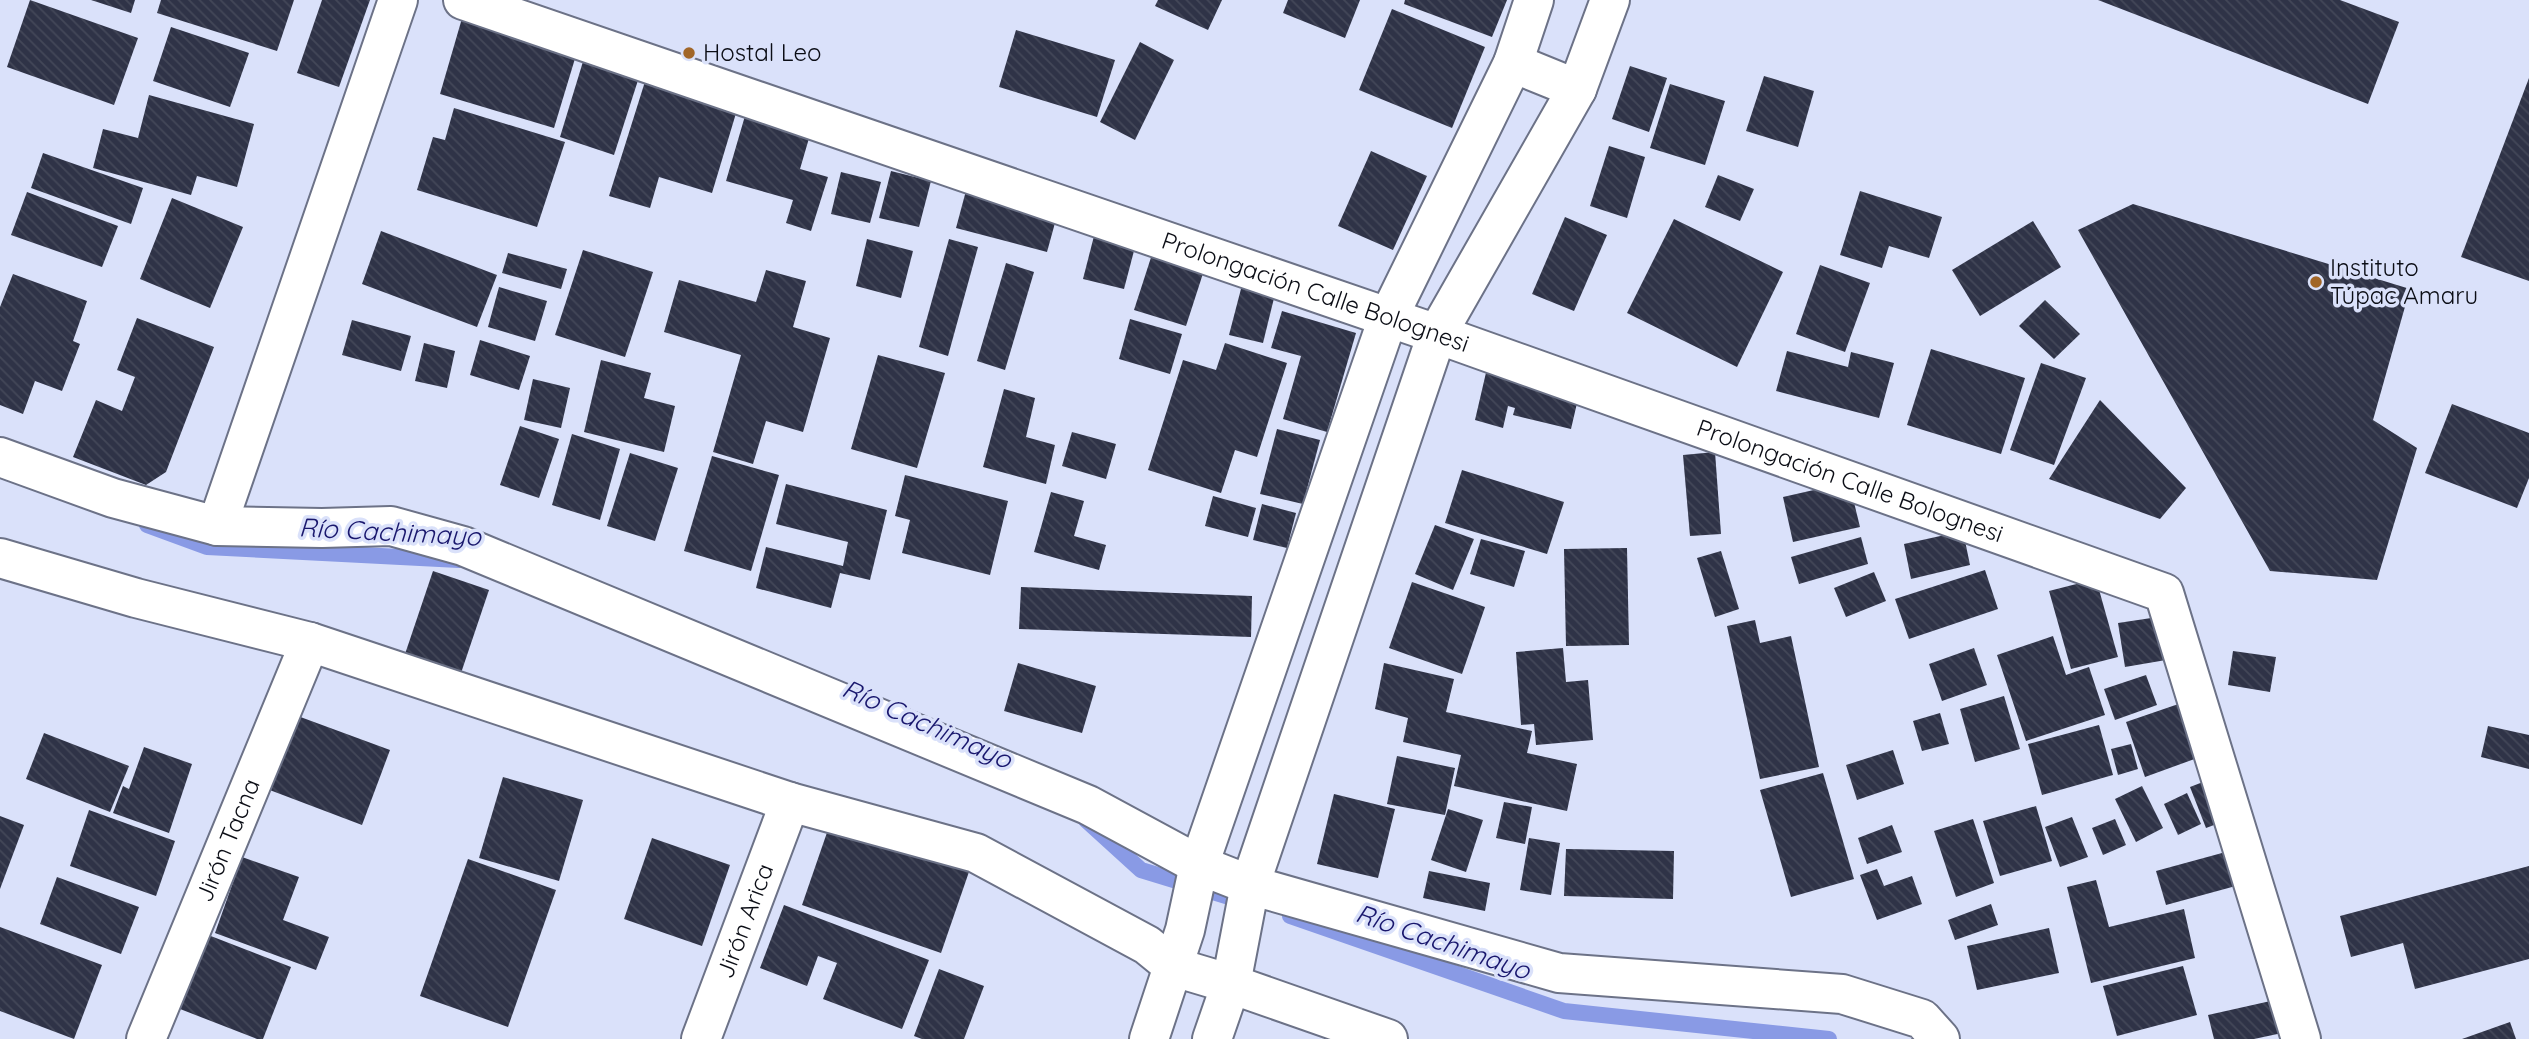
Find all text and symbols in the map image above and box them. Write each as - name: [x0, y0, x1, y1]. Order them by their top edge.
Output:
- place label: Hostal Leo: [703, 37, 822, 67]
- marker: Hostal Leo: [681, 45, 697, 61]
- street label: Prolongación Calle Bolognesi: [1158, 225, 1473, 358]
- place label: Instituto Túpac Amaru: [2330, 252, 2478, 310]
- marker: Instituto Túpac Amaru: [2308, 274, 2324, 290]
- street label: Prolongación Calle Bolognesi: [1693, 412, 2007, 548]
- water label: Río Cachimayo: [298, 510, 483, 553]
- water label: Río Cachimayo: [837, 671, 1018, 776]
- street label: Jirón Tacna: [188, 774, 266, 906]
- street label: Jirón Arica: [709, 859, 779, 982]
- water label: Río Cachimayo: [1352, 896, 1536, 987]

